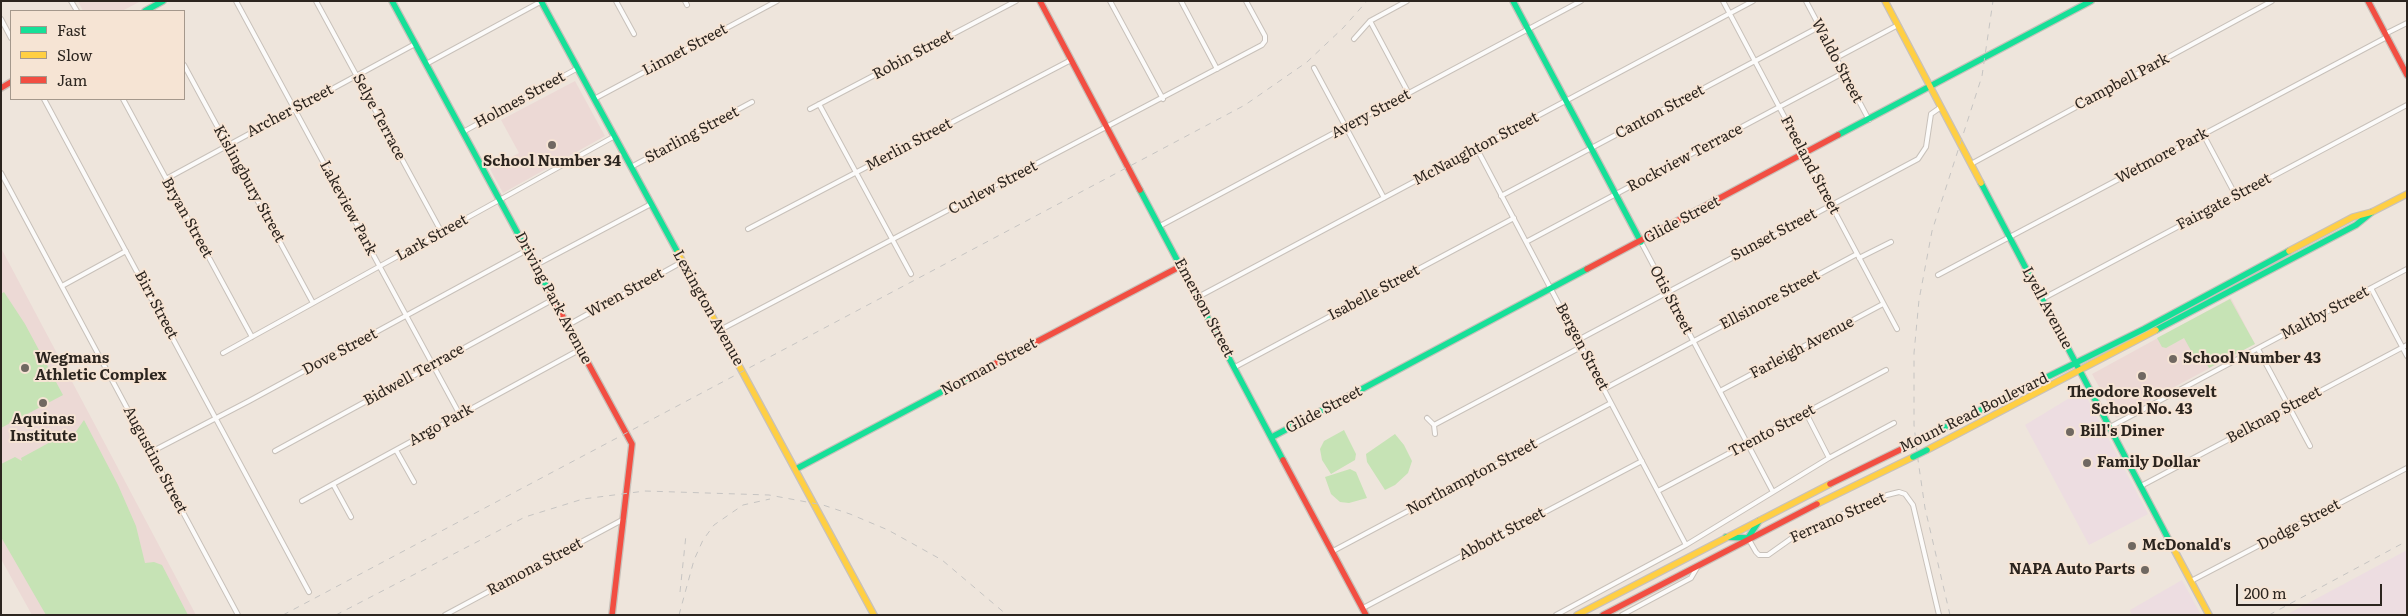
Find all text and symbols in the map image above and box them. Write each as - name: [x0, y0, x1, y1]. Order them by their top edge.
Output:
- legend: [10, 10, 185, 100]
- street label: Waldo Street: [1807, 16, 1867, 106]
- text: Fast: [57, 18, 86, 41]
- street label: Linnet Street: [639, 20, 731, 80]
- street label: Robin Street: [870, 26, 956, 84]
- text: Slow: [57, 43, 92, 66]
- street label: Campbell Park: [2072, 50, 2172, 114]
- text: Jam: [57, 68, 87, 91]
- street label: Holmes Street: [472, 68, 568, 132]
- street label: Selye Terrace: [349, 71, 409, 163]
- street label: Archer Street: [244, 81, 336, 141]
- street label: Canton Street: [1612, 81, 1708, 143]
- street label: Avery Street: [1328, 86, 1414, 142]
- street label: Starling Street: [642, 103, 742, 167]
- street label: McNaughton Street: [1410, 108, 1542, 190]
- street label: Freeland Street: [1776, 113, 1844, 217]
- street label: Merlin Street: [863, 115, 955, 175]
- street label: Rockview Terrace: [1624, 120, 1746, 196]
- street label: Kislingbury Street: [209, 122, 289, 246]
- street label: Wetmore Park: [2113, 124, 2211, 188]
- marker: School Number 34: [546, 139, 558, 151]
- place label: School Number 34: [483, 153, 621, 171]
- street label: Curlew Street: [946, 157, 1040, 219]
- street label: Lakeview Park: [316, 158, 380, 258]
- street label: Fairgate Street: [2174, 170, 2274, 234]
- street label: Bryan Street: [158, 175, 216, 261]
- street label: Glide Street: [1641, 192, 1723, 248]
- street label: Sunset Street: [1728, 205, 1820, 265]
- street label: Lark Street: [393, 211, 471, 265]
- street label: Driving Park Avenue: [511, 229, 595, 367]
- street label: Lexington Avenue: [669, 247, 747, 369]
- street label: Emerson Street: [1170, 255, 1238, 361]
- street label: Isabelle Street: [1325, 261, 1423, 325]
- street label: Otis Street: [1645, 263, 1697, 337]
- street label: Wren Street: [583, 264, 667, 322]
- street label: Lyell Avenue: [2018, 264, 2076, 352]
- street label: Ellsinore Street: [1717, 266, 1823, 334]
- street label: Birr Street: [130, 268, 182, 342]
- street label: Maltby Street: [2278, 282, 2372, 344]
- street label: Bergen Street: [1551, 300, 1613, 394]
- street label: Farleigh Avenue: [1747, 313, 1857, 383]
- street label: Dove Street: [299, 325, 381, 379]
- street label: Norman Street: [938, 334, 1040, 400]
- street label: Bidwell Terrace: [361, 340, 467, 410]
- place label: Wegmans Athletic Complex: [35, 350, 167, 385]
- place label: School Number 43: [2183, 350, 2321, 368]
- marker: School Number 43: [2167, 353, 2179, 365]
- marker: Wegmans Athletic Complex: [19, 362, 31, 374]
- street label: Mount Read Boulevard: [1897, 369, 2051, 457]
- marker: Theodore Roosevelt School No. 43: [2136, 370, 2148, 382]
- street label: Glide Street: [1283, 382, 1365, 438]
- street label: Belknap Street: [2224, 383, 2324, 447]
- place label: Theodore Roosevelt School No. 43: [2067, 384, 2217, 419]
- marker: Aquinas Institute: [37, 397, 49, 409]
- street label: Argo Park: [406, 400, 476, 450]
- street label: Trento Street: [1726, 401, 1818, 461]
- street label: Augustine Street: [119, 403, 191, 517]
- place label: Aquinas Institute: [10, 411, 76, 446]
- place label: Bill's Diner: [2080, 423, 2164, 441]
- marker: Bill's Diner: [2064, 426, 2076, 438]
- street label: Northampton Street: [1404, 435, 1540, 519]
- place label: Family Dollar: [2097, 454, 2200, 472]
- marker: Family Dollar: [2081, 457, 2093, 469]
- street label: Ferrano Street: [1787, 489, 1889, 547]
- street label: Dodge Street: [2255, 496, 2343, 554]
- street label: Abbott Street: [1456, 504, 1548, 564]
- street label: Ramona Street: [484, 534, 586, 600]
- place label: McDonald's: [2142, 537, 2231, 555]
- marker: McDonald's: [2126, 540, 2138, 552]
- place label: NAPA Auto Parts: [2009, 561, 2135, 579]
- marker: NAPA Auto Parts: [2139, 564, 2151, 576]
- scale bar: [2238, 574, 2384, 606]
- text: 200 m: [2244, 581, 2287, 604]

